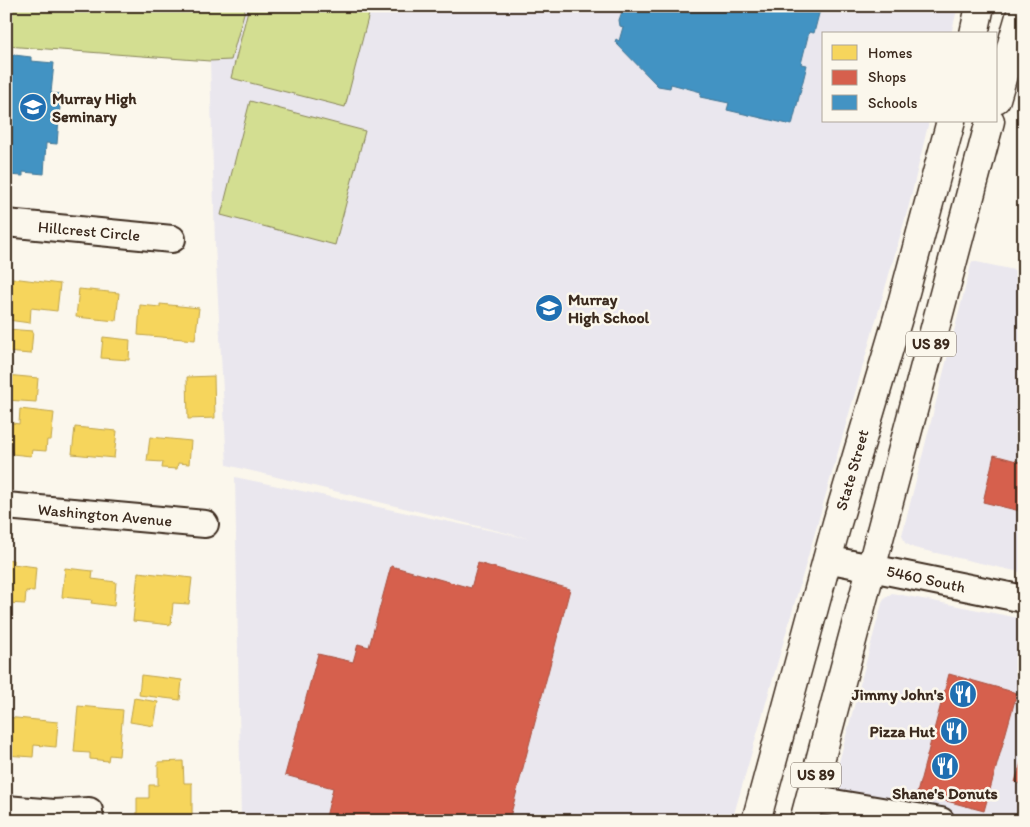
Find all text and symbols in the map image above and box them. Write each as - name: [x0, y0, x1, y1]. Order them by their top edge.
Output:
- legend: [822, 32, 998, 122]
- text: Homes: [868, 44, 913, 62]
- text: Shops: [868, 68, 907, 86]
- place label: Murray High Seminary: [52, 89, 137, 127]
- school or university icon: Murray High Seminary: [18, 92, 48, 122]
- text: Schools: [868, 94, 918, 112]
- street label: Hillcrest Circle: [37, 217, 141, 245]
- place label: Murray High School: [568, 290, 650, 328]
- school or university icon: Murray High School: [534, 293, 564, 323]
- road number: US 89: [906, 332, 956, 356]
- street label: State Street: [831, 427, 873, 513]
- street label: Washington Avenue: [37, 500, 173, 530]
- street label: 5460 South: [885, 561, 967, 597]
- restaurant icon: Jimmy John's: [948, 679, 978, 709]
- place label: Jimmy John's: [851, 685, 944, 705]
- restaurant icon: Pizza Hut: [939, 716, 969, 746]
- place label: Pizza Hut: [870, 722, 935, 741]
- restaurant icon: Shane's Donuts: [930, 751, 960, 781]
- road number: US 89: [791, 762, 841, 788]
- place label: Shane's Donuts: [892, 784, 998, 803]

